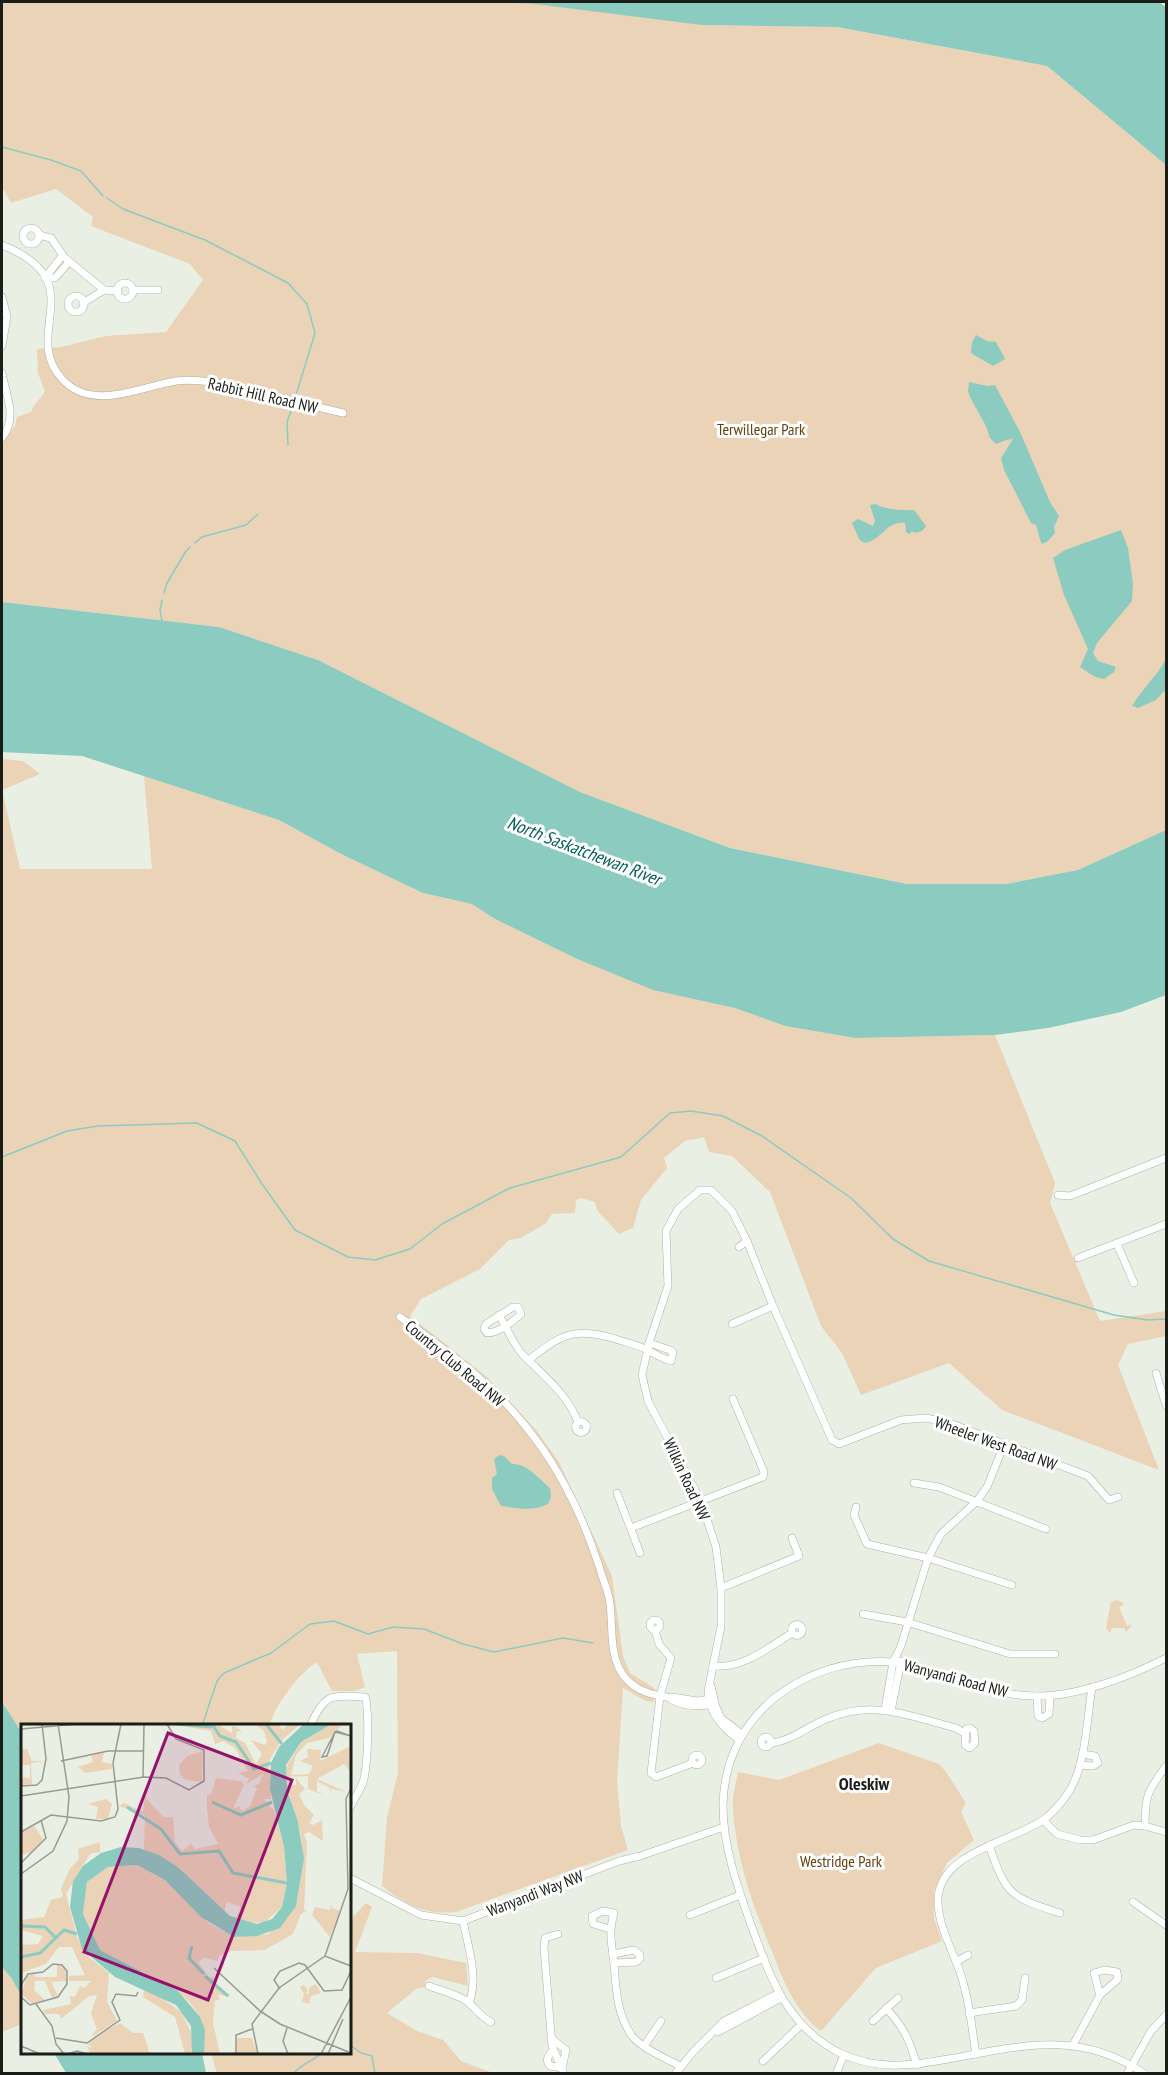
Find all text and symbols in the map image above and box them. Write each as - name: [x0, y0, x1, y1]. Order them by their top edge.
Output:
- street label: Rabbit Hill Road NW: [206, 373, 320, 417]
- park label: Terwillegar Park: [717, 419, 806, 439]
- water label: North Saskatchewan River: [504, 811, 667, 891]
- street label: Country Club Road NW: [401, 1316, 509, 1411]
- street label: Wheeler West Road NW: [932, 1412, 1060, 1475]
- street label: Wilkin Road NW: [659, 1435, 715, 1523]
- street label: Wanyandi Road NW: [902, 1655, 1010, 1702]
- inset map: [21, 1724, 351, 2054]
- district label: Oleskiw: [839, 1772, 890, 1795]
- park label: Westridge Park: [800, 1851, 883, 1871]
- street label: Wanyandi Way NW: [484, 1865, 586, 1921]

